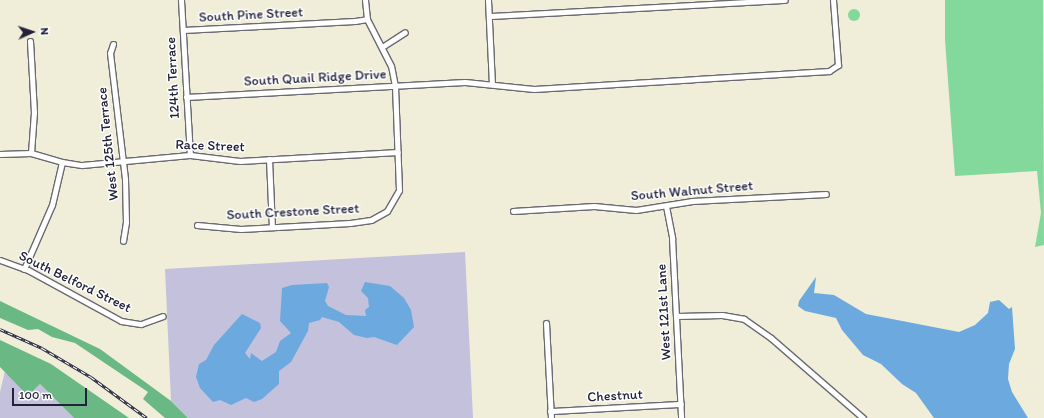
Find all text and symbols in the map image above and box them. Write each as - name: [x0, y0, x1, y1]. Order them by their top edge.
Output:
- street label: South Pine Street: [198, 4, 304, 26]
- north arrow: [12, 12, 52, 52]
- text: N: [38, 27, 51, 35]
- street label: 124th Terrace: [162, 37, 184, 119]
- street label: South Quail Ridge Drive: [244, 66, 386, 90]
- street label: West 125th Terrace: [94, 87, 122, 201]
- street label: Race Street: [175, 136, 245, 156]
- street label: South Walnut Street: [631, 177, 753, 205]
- street label: South Crestone Street: [226, 200, 360, 224]
- street label: South Belford Street: [16, 247, 134, 317]
- street label: West 121st Lane: [653, 263, 675, 361]
- scale bar: [14, 380, 89, 406]
- street label: Chestnut: [587, 386, 643, 406]
- text: 100 m: [19, 388, 52, 402]

